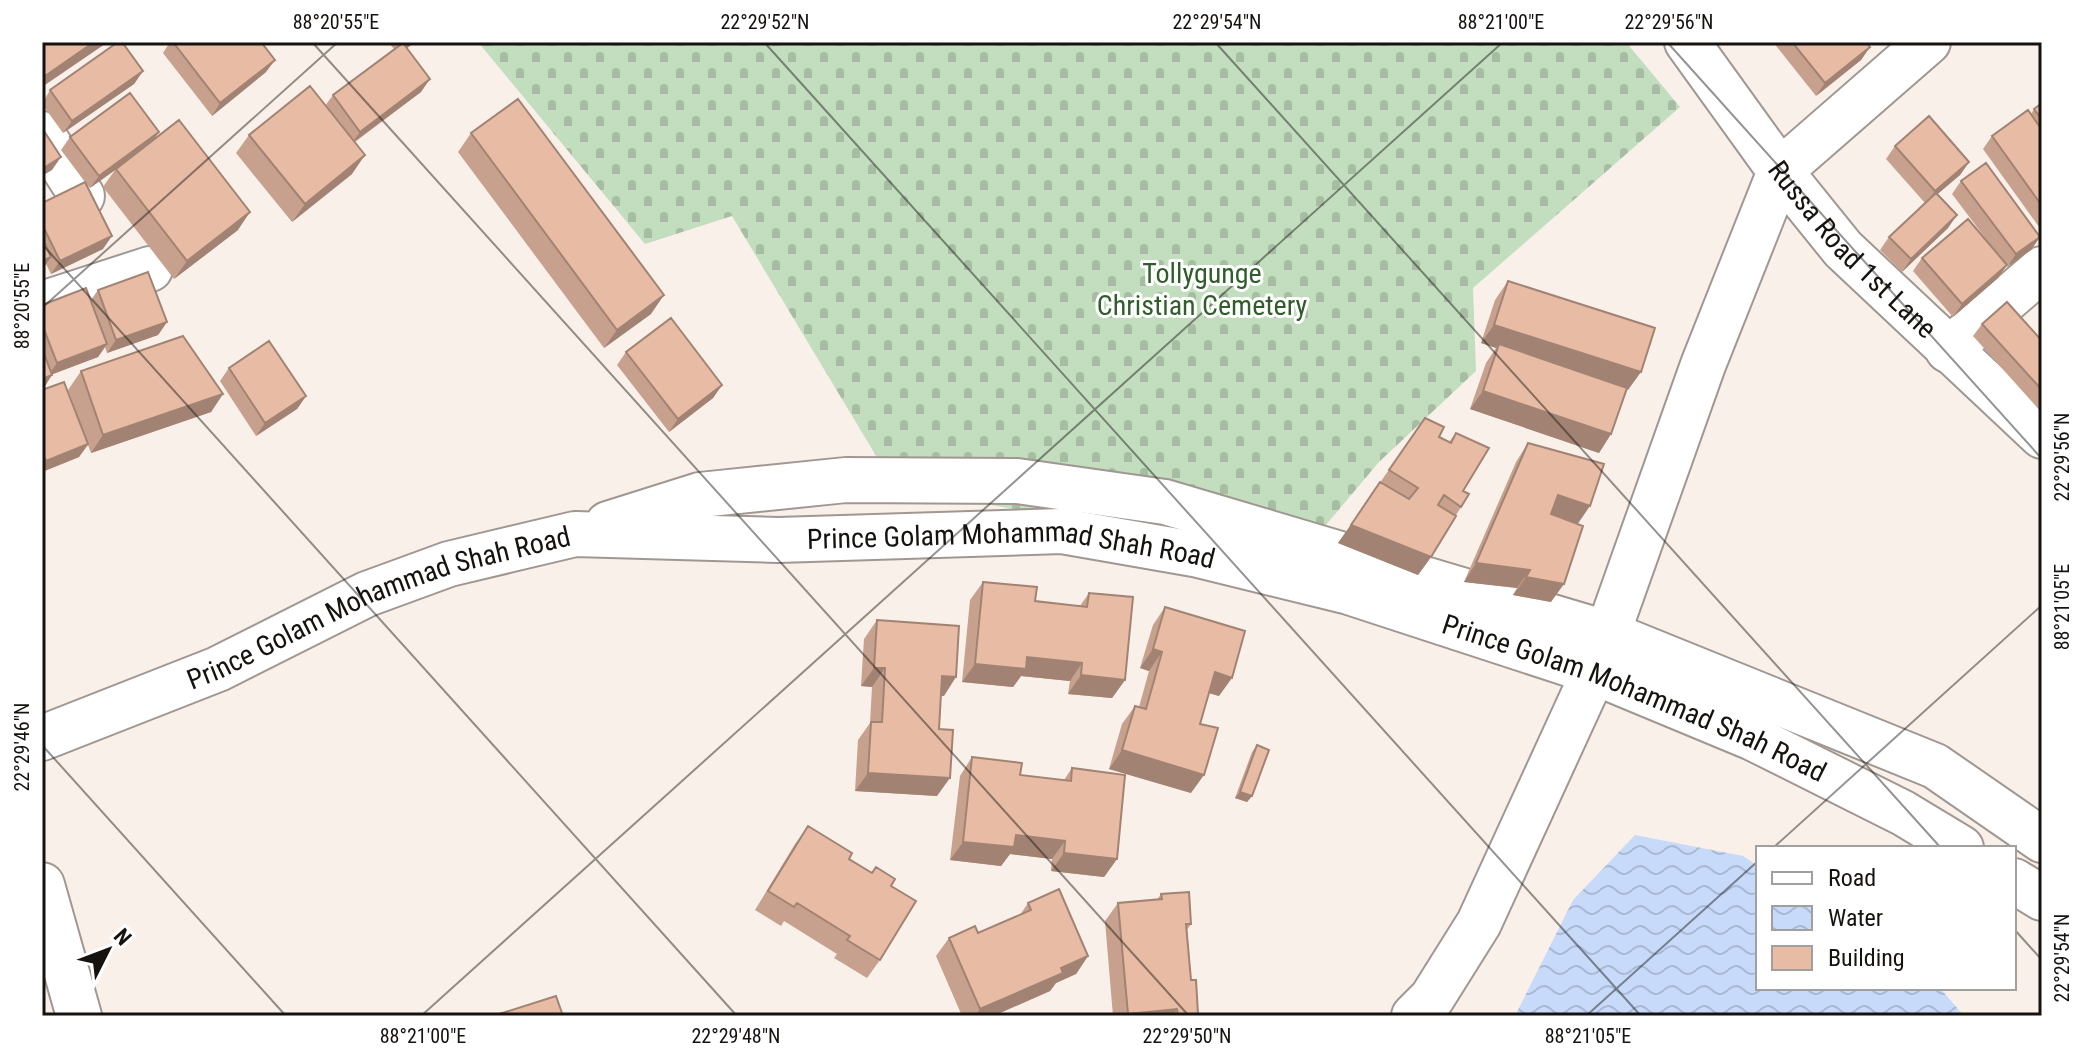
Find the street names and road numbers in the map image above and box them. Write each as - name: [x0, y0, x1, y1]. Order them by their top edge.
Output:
- street label: Russa Road 1st Lane: [1762, 154, 1943, 345]
- street label: Prince Golam Mohammad Shah Road: [806, 514, 1219, 575]
- street label: Prince Golam Mohammad Shah Road: [182, 519, 573, 696]
- street label: Prince Golam Mohammad Shah Road: [1438, 607, 1832, 788]

